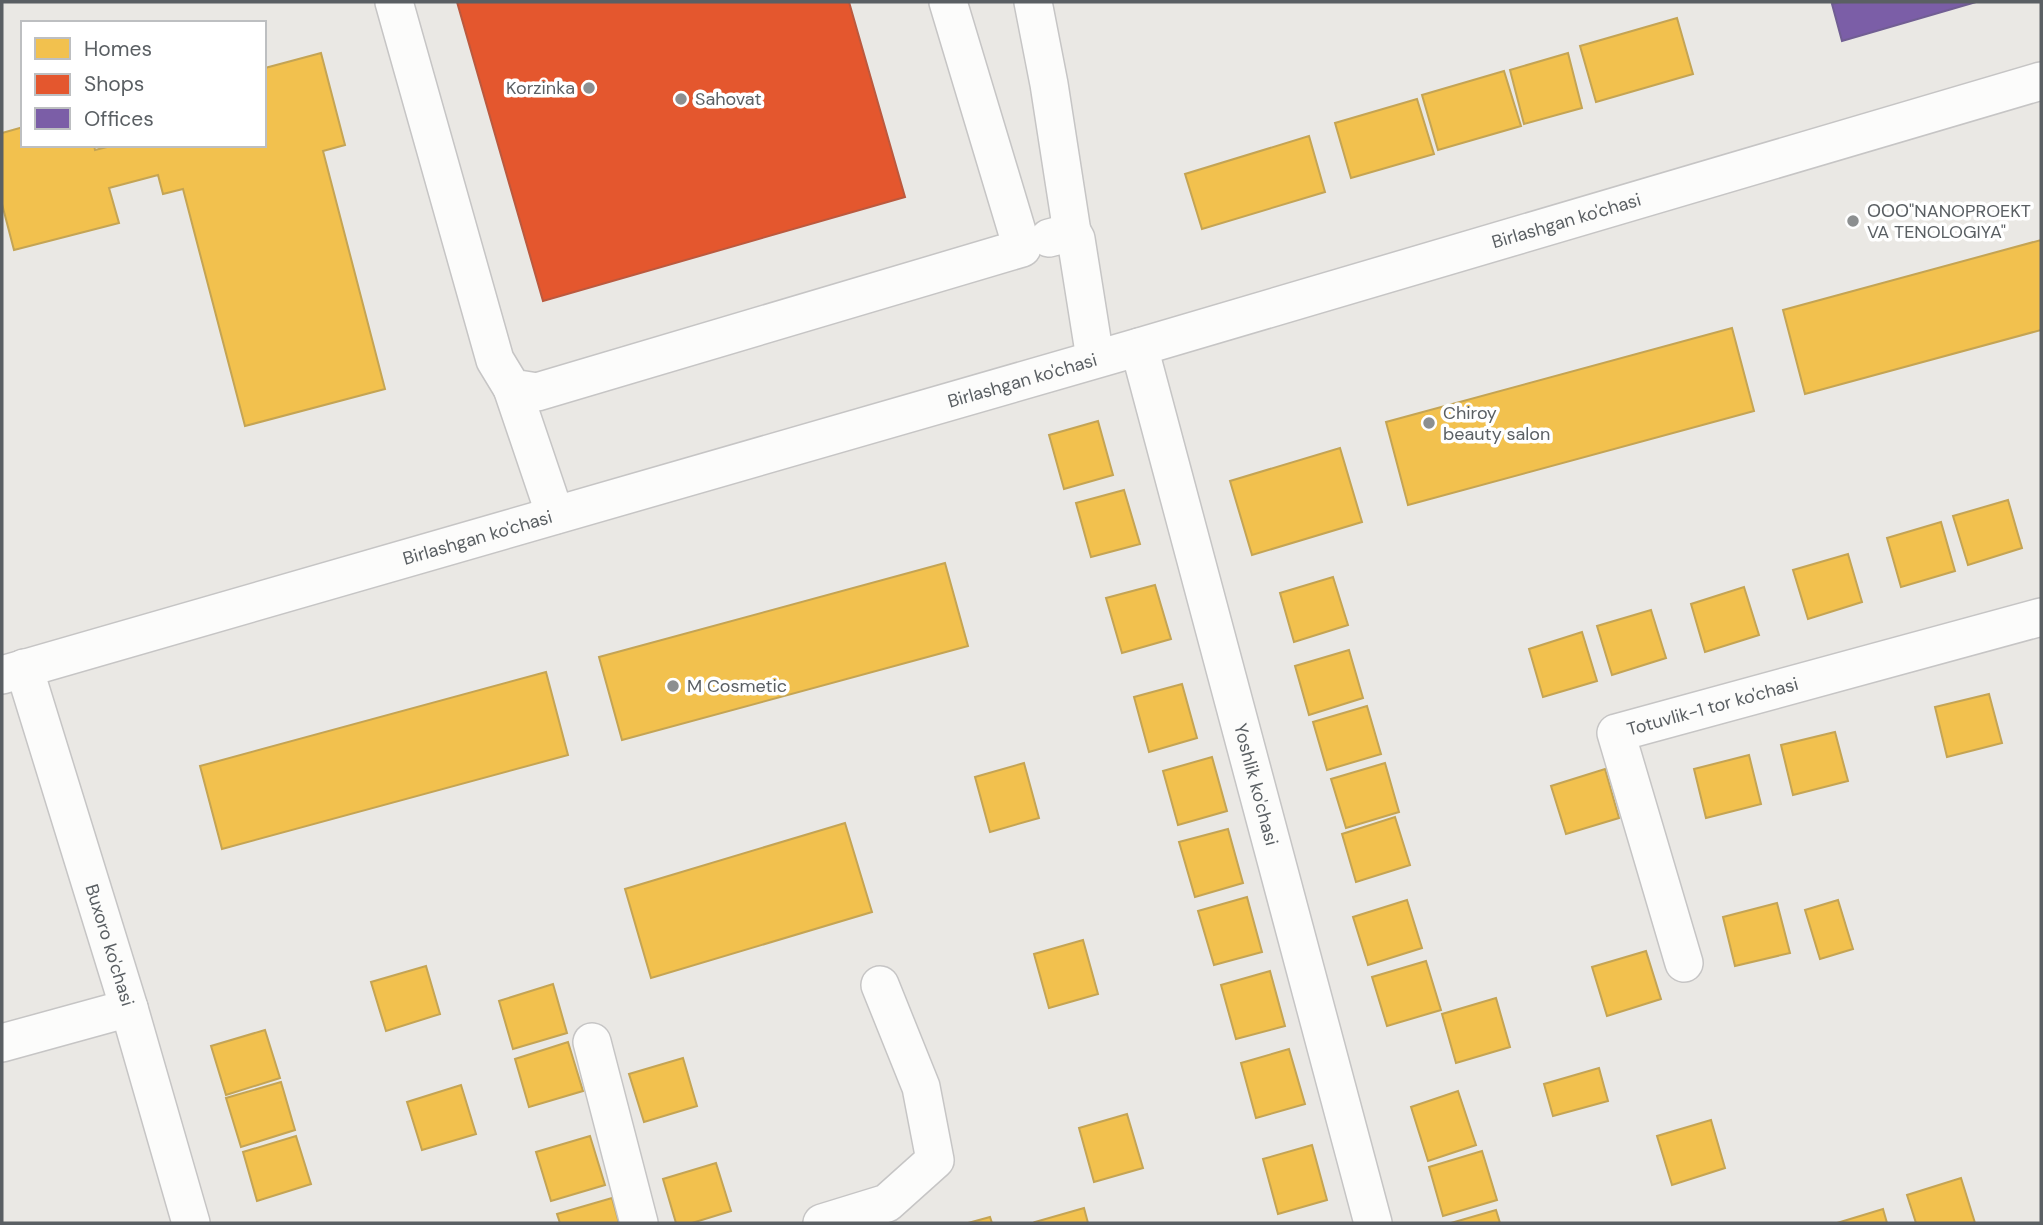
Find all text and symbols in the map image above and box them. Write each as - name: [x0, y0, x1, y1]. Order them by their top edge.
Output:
- legend: [21, 21, 266, 147]
- text: Homes: [84, 35, 152, 63]
- text: Shops: [84, 70, 144, 98]
- place label: Korzinka: [506, 76, 575, 100]
- marker: Korzinka: [581, 80, 597, 96]
- place label: Sahovat: [695, 87, 761, 111]
- marker: Sahovat: [673, 91, 689, 107]
- text: Offices: [84, 105, 154, 133]
- street label: Birlashgan ko'chasi: [1489, 188, 1644, 254]
- place label: ООО"NANOPROEKT VA TENOLOGIYA": [1867, 199, 2031, 244]
- marker: ООО"NANOPROEKT VA TENOLOGIYA": [1845, 213, 1861, 229]
- street label: Birlashgan ko'chasi: [945, 348, 1100, 414]
- place label: Chiroy beauty salon: [1443, 401, 1550, 446]
- marker: Chiroy beauty salon: [1421, 415, 1437, 431]
- street label: Birlashgan ko'chasi: [400, 505, 555, 571]
- street label: Totuvlik-1 tor ko'chasi: [1624, 672, 1801, 741]
- place label: M Cosmetic: [687, 674, 787, 698]
- marker: M Cosmetic: [665, 678, 681, 694]
- street label: Yoshlik ko'chasi: [1228, 721, 1284, 848]
- street label: Buxoro ko'chasi: [79, 881, 140, 1009]

